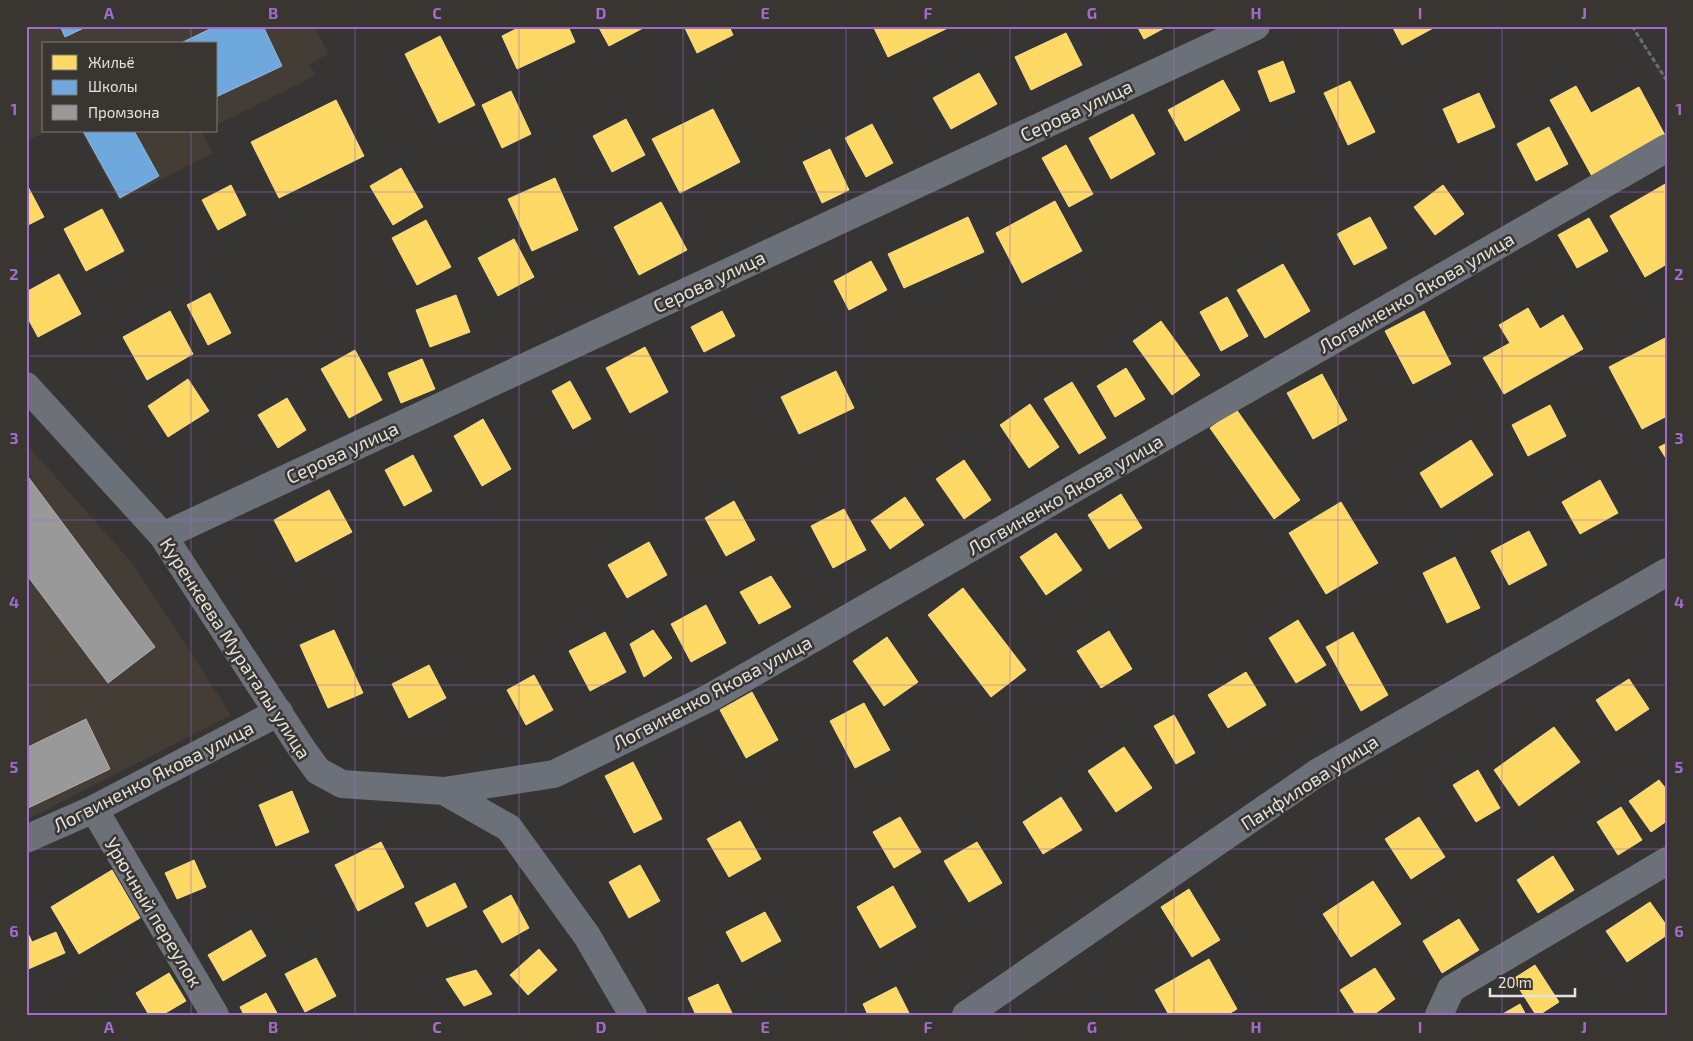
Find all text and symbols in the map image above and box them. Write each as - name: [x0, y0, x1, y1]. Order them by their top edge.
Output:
- text: A: [104, 3, 115, 22]
- text: B: [268, 3, 278, 22]
- text: C: [432, 3, 442, 22]
- text: D: [596, 3, 607, 22]
- text: E: [760, 3, 770, 22]
- text: F: [924, 3, 933, 22]
- text: G: [1087, 3, 1097, 22]
- text: H: [1250, 3, 1262, 22]
- text: I: [1418, 3, 1422, 22]
- text: J: [1581, 3, 1587, 22]
- legend: [42, 42, 218, 132]
- text: Жильё: [88, 53, 135, 71]
- street label: Серова улица: [1016, 74, 1136, 147]
- text: Школы: [88, 77, 138, 95]
- text: 1: [11, 99, 17, 118]
- text: 1: [1676, 99, 1682, 118]
- text: Промзона: [88, 103, 160, 121]
- street label: Логвиненко Якова улица: [1314, 226, 1518, 358]
- street label: Серова улица: [649, 245, 769, 318]
- text: 2: [9, 264, 19, 283]
- text: 2: [1674, 264, 1684, 283]
- street label: Серова улица: [282, 416, 402, 489]
- text: 3: [9, 428, 19, 447]
- street label: Логвиненко Якова улица: [963, 428, 1167, 560]
- text: 3: [1674, 428, 1684, 447]
- street label: Куренкеева Мураталы улица: [155, 533, 316, 764]
- text: 4: [9, 592, 19, 611]
- text: 4: [1674, 592, 1684, 611]
- street label: Логвиненко Якова улица: [609, 630, 816, 755]
- street label: Логвиненко Якова улица: [49, 715, 258, 838]
- street label: Панфилова улица: [1236, 729, 1382, 836]
- text: 5: [10, 757, 19, 776]
- text: 5: [1675, 757, 1684, 776]
- street label: Урючный переулок: [99, 833, 208, 991]
- text: 6: [9, 921, 19, 940]
- text: 6: [1674, 921, 1684, 940]
- scale bar: [1490, 966, 1576, 998]
- text: 20 m: [1498, 973, 1532, 991]
- text: A: [104, 1017, 115, 1036]
- text: B: [268, 1017, 278, 1036]
- text: C: [432, 1017, 442, 1036]
- text: D: [596, 1017, 607, 1036]
- text: E: [760, 1017, 770, 1036]
- text: F: [924, 1017, 933, 1036]
- text: G: [1087, 1017, 1097, 1036]
- text: H: [1250, 1017, 1262, 1036]
- text: I: [1418, 1017, 1422, 1036]
- text: J: [1581, 1017, 1587, 1036]

